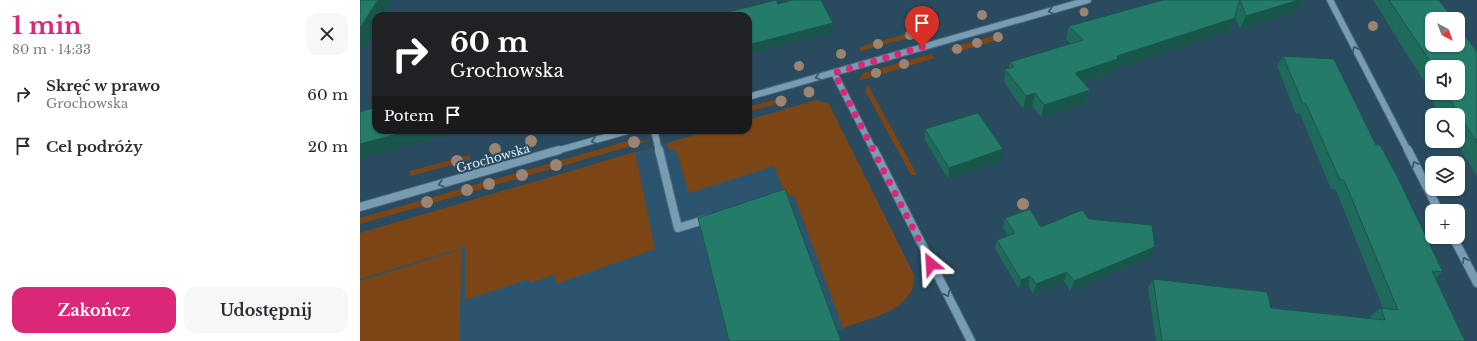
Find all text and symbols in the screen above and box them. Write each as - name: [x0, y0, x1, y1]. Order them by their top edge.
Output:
- pin: [905, 6, 939, 47]
- one-way arrow: [1048, 6, 1055, 15]
- text: 1 min: [12, 11, 82, 40]
- icon: arrive: [911, 12, 933, 34]
- north arrow: [1425, 12, 1465, 52]
- map controls: [1425, 12, 1465, 244]
- button: close: [306, 13, 348, 55]
- text: 60 m: [450, 25, 528, 60]
- icon: right: [384, 28, 436, 80]
- text: 80 m · 14:33: [12, 41, 91, 58]
- one-way arrow: [1352, 45, 1360, 53]
- text: Grochowska: [450, 60, 564, 82]
- button: sound: [1425, 60, 1465, 100]
- one-way arrow: [815, 72, 822, 81]
- text: Skręć w prawo: [46, 76, 160, 95]
- icon: right: [12, 83, 34, 105]
- text: 60 m: [307, 85, 348, 104]
- text: Grochowska: [46, 95, 128, 112]
- icon: arrive: [442, 104, 464, 126]
- text: Potem: [384, 106, 434, 125]
- button: search: [1425, 108, 1465, 148]
- icon: arrive: [12, 135, 34, 157]
- one-way arrow: [590, 136, 597, 145]
- text: Cel podróży: [46, 137, 143, 156]
- text: 20 m: [308, 137, 348, 156]
- street label: Grochowska: [455, 140, 532, 176]
- button: layers: [1425, 156, 1465, 196]
- one-way arrow: [1412, 161, 1420, 168]
- one-way arrow: [438, 179, 445, 188]
- button: +: [1425, 204, 1465, 244]
- position arrow: [910, 243, 952, 285]
- one-way arrow: [1462, 257, 1470, 264]
- button: Zakończ: [12, 287, 176, 333]
- button: Udostępnij: [184, 287, 348, 333]
- one-way arrow: [942, 290, 950, 298]

